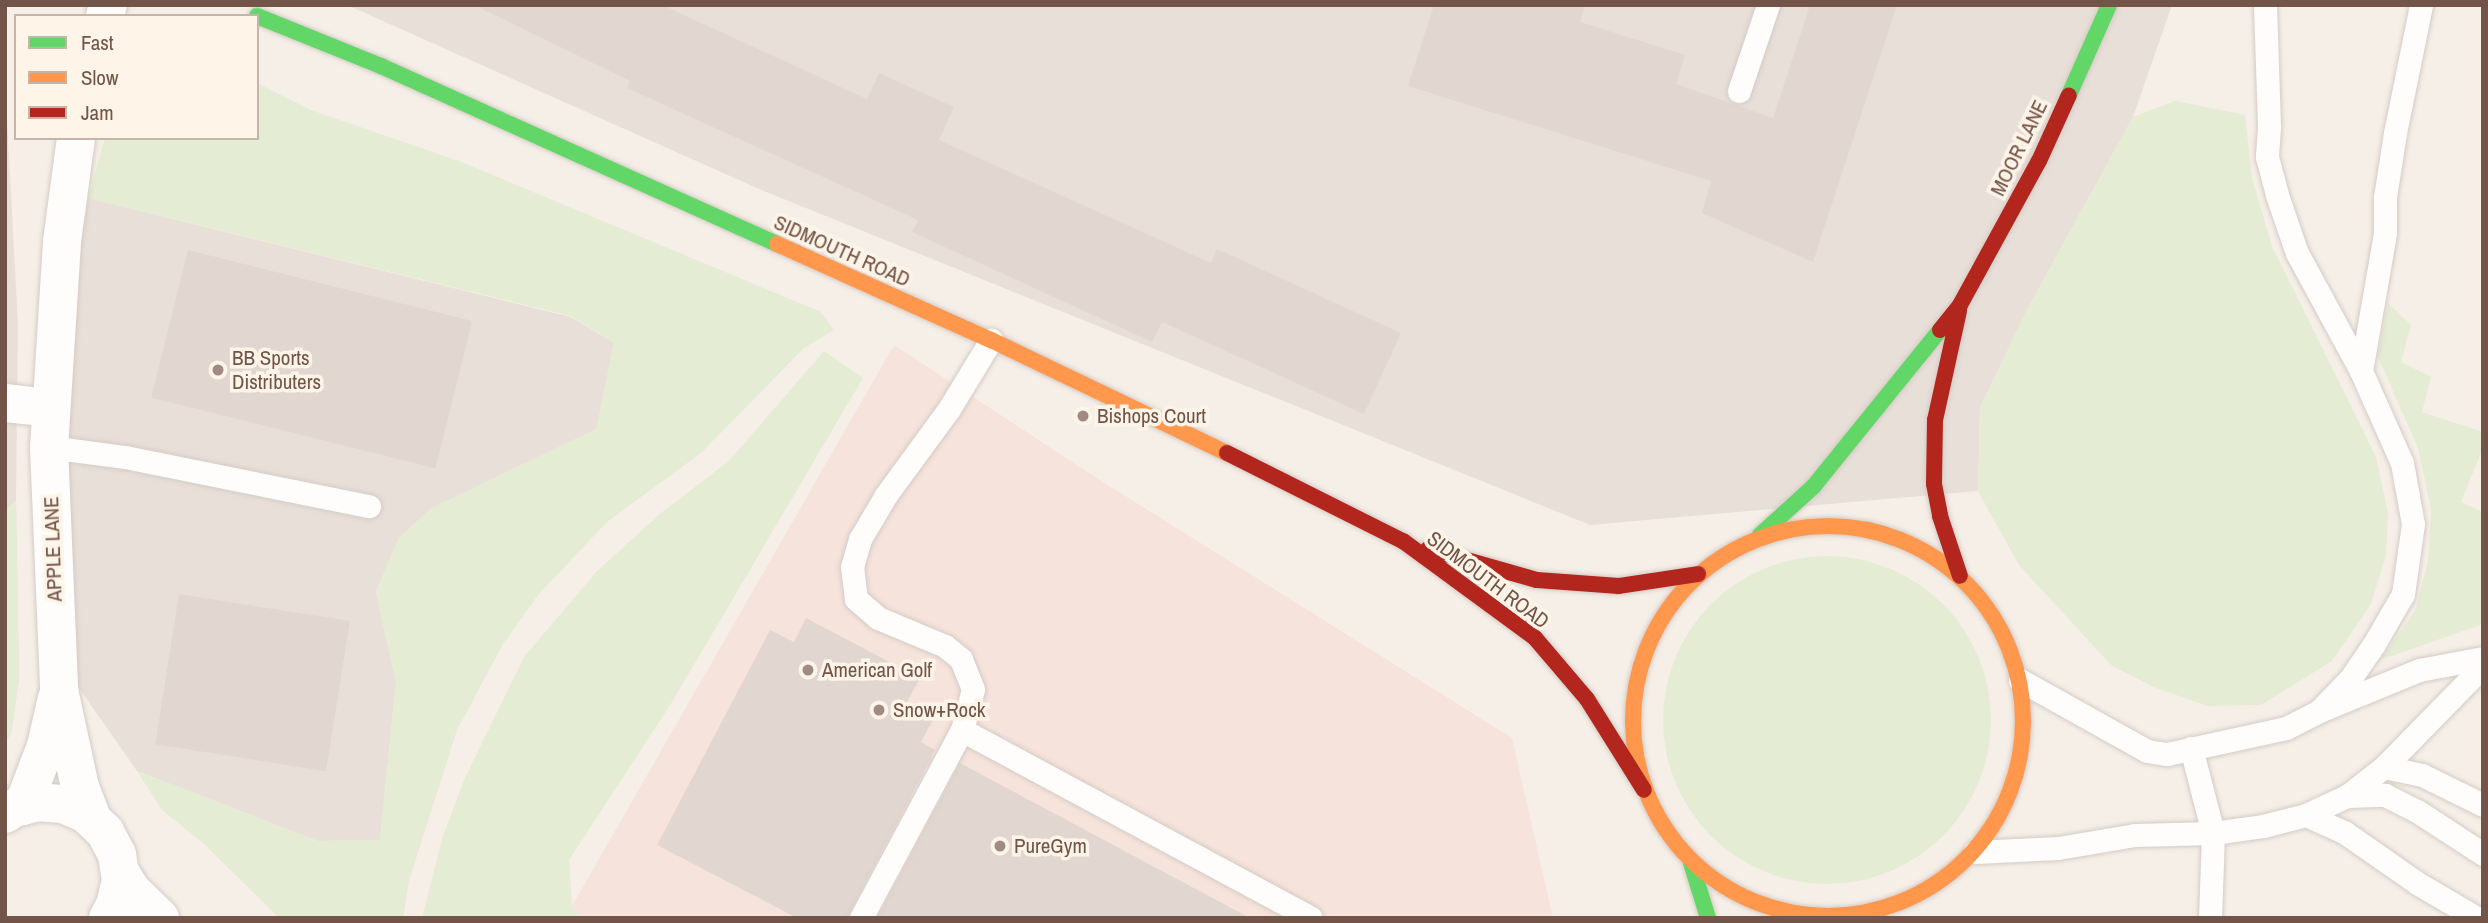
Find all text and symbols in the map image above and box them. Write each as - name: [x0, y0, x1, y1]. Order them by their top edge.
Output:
- legend: [14, 14, 259, 140]
- text: Fast: [81, 28, 114, 57]
- text: Slow: [81, 63, 118, 92]
- street label: MOOR LANE: [1985, 96, 2053, 200]
- text: Jam: [81, 98, 114, 127]
- street label: SIDMOUTH ROAD: [770, 210, 914, 292]
- place label: BB Sports Distributers: [232, 345, 321, 395]
- marker: BB Sports Distributers: [210, 362, 226, 378]
- place label: Bishops Court: [1097, 403, 1206, 429]
- marker: Bishops Court: [1075, 408, 1091, 424]
- street label: APPLE LANE: [39, 496, 67, 602]
- street label: SIDMOUTH ROAD: [1422, 526, 1554, 634]
- place label: American Golf: [822, 657, 932, 683]
- marker: American Golf: [800, 662, 816, 678]
- place label: Snow+Rock: [893, 697, 985, 723]
- marker: Snow+Rock: [871, 702, 887, 718]
- place label: PureGym: [1014, 833, 1087, 859]
- marker: PureGym: [992, 838, 1008, 854]

